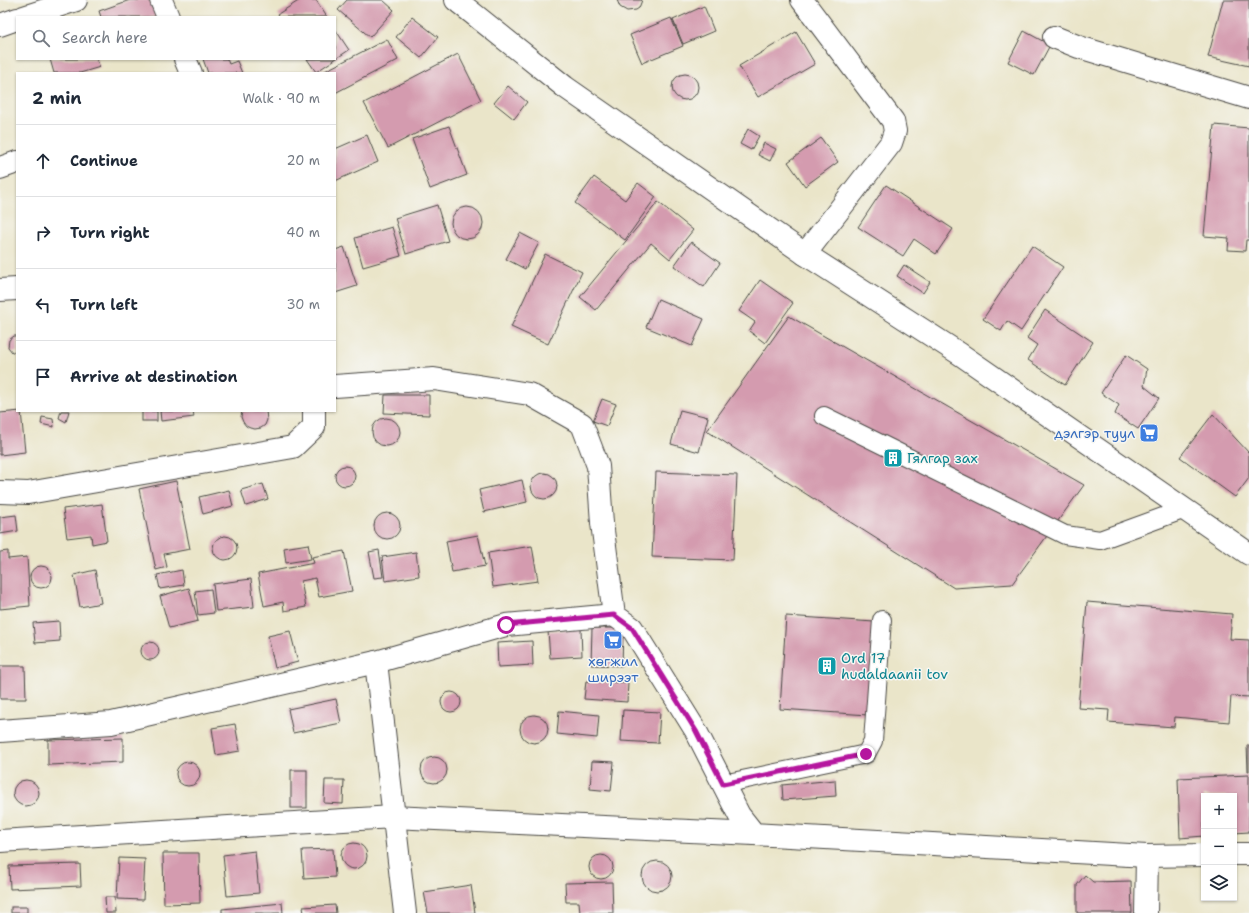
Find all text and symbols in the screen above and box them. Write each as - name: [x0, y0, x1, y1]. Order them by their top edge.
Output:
- search box: [16, 16, 336, 60]
- icon: search: [30, 27, 52, 49]
- text: Search here: [62, 28, 148, 48]
- text: 2 min: [32, 87, 82, 109]
- text: Walk · 90 m: [242, 90, 320, 107]
- icon: ahead: [32, 150, 54, 172]
- text: Continue: [70, 151, 138, 171]
- text: 20 m: [287, 152, 320, 169]
- icon: right: [32, 222, 54, 244]
- text: Turn right: [70, 223, 150, 243]
- text: 40 m: [286, 224, 320, 241]
- icon: left: [32, 294, 54, 316]
- text: Turn left: [70, 295, 138, 315]
- text: 30 m: [286, 296, 320, 313]
- icon: arrive: [32, 366, 54, 388]
- text: Arrive at destination: [70, 367, 238, 387]
- supermarket icon: дэлгэр туул: [1138, 422, 1160, 444]
- place label: дэлгэр туул: [1054, 424, 1135, 442]
- building icon: Гялгар зах: [882, 447, 904, 469]
- place label: Гялгар зах: [907, 449, 978, 467]
- route start: [497, 616, 515, 634]
- supermarket icon: хөгжил ширээт: [602, 629, 624, 651]
- place label: Ord 17 hudaldaanii tov: [841, 649, 948, 683]
- place label: хөгжил ширээт: [588, 652, 639, 686]
- building icon: Ord 17 hudaldaanii tov: [816, 655, 838, 677]
- route end: [857, 745, 875, 763]
- map controls: [1201, 793, 1237, 901]
- button: +: [1201, 793, 1237, 829]
- button: −: [1201, 829, 1237, 865]
- button: layers: [1201, 865, 1237, 901]

